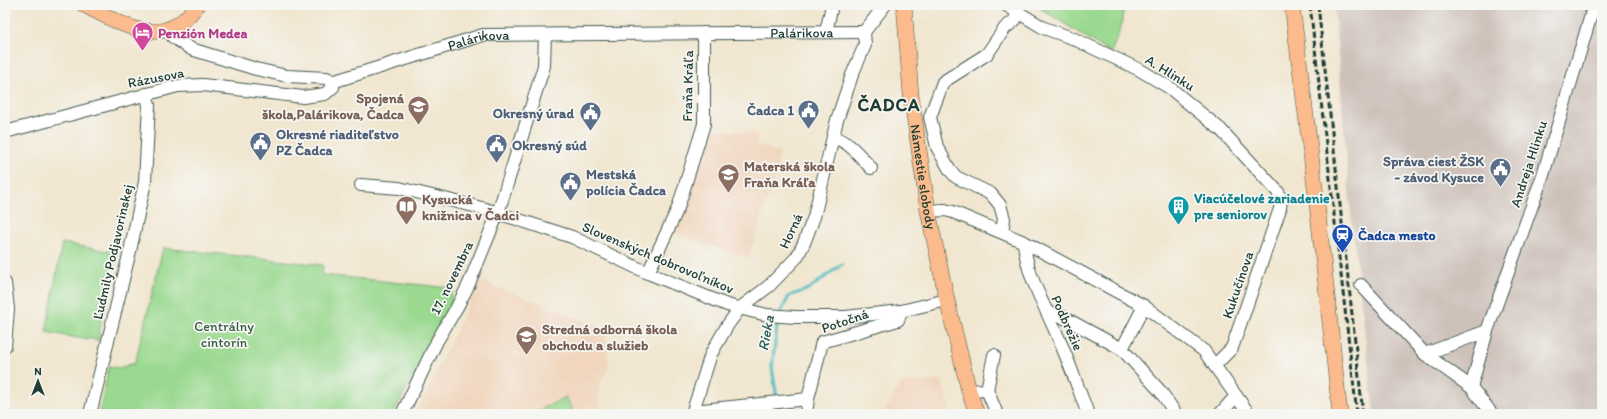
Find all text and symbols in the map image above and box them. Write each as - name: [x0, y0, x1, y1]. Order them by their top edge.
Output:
- hotel icon: Penzión Medea: [130, 20, 156, 53]
- street label: Palárikova: [770, 24, 834, 41]
- place label: Penzión Medea: [158, 25, 247, 42]
- street label: Palárikova: [445, 26, 510, 54]
- street label: Fraňa Kráľa: [679, 49, 697, 122]
- street label: A. Hlinku: [1142, 51, 1198, 95]
- street label: Rázusova: [126, 64, 186, 92]
- place label: Spojená škola,Palárikova, Čadca: [262, 90, 405, 123]
- school or university icon: Spojená škola,Palárikova, Čadca: [406, 93, 432, 126]
- district label: ČADCA: [857, 94, 921, 116]
- public building icon: Čadca 1: [796, 97, 822, 130]
- public building icon: Okresný úrad: [577, 100, 603, 133]
- place label: Čadca 1: [747, 102, 794, 119]
- place label: Okresný úrad: [493, 105, 574, 122]
- street label: Andreja Hlinku: [1507, 118, 1551, 210]
- street label: Námestie slobody: [907, 123, 940, 231]
- place label: Okresné riaditeľstvo PZ Čadca: [276, 126, 399, 159]
- public building icon: Okresné riaditeľstvo PZ Čadca: [247, 129, 273, 162]
- public building icon: Okresný súd: [483, 132, 509, 165]
- place label: Okresný súd: [512, 137, 587, 154]
- place label: Správa ciest ŽSK - závod Kysuce: [1383, 153, 1484, 186]
- public building icon: Správa ciest ŽSK - závod Kysuce: [1487, 156, 1513, 189]
- place label: Materská škola Fraňa Kráľa: [744, 158, 835, 191]
- school or university icon: Materská škola Fraňa Kráľa: [716, 161, 742, 194]
- place label: Mestská polícia Čadca: [585, 166, 666, 199]
- public building icon: Mestská polícia Čadca: [558, 169, 584, 202]
- street label: Ľudmily Podjavorinskej: [89, 183, 137, 321]
- place label: Viacúčelové zariadenie pre seniorov: [1193, 190, 1330, 223]
- place label: Kysucká knižnica v Čadci: [422, 191, 519, 224]
- building icon: Viacúčelové zariadenie pre seniorov: [1165, 193, 1191, 226]
- library icon: Kysucká knižnica v Čadci: [393, 194, 419, 227]
- street label: Horná: [775, 210, 807, 251]
- street label: Slovenských dobrovoľníkov: [580, 218, 737, 298]
- station icon: Čadca mesto: [1329, 222, 1355, 255]
- place label: Čadca mesto: [1358, 227, 1436, 244]
- street label: 17. novembra: [427, 238, 477, 318]
- street label: Kukučínova: [1219, 249, 1258, 321]
- street label: Podbrežie: [1047, 293, 1087, 354]
- street label: Potočná: [819, 305, 871, 337]
- water label: Rieka: [754, 314, 778, 352]
- park label: Centrálny cintorín: [194, 318, 254, 351]
- place label: Stredná odborná škola obchodu a služieb: [542, 321, 677, 354]
- school or university icon: Stredná odborná škola obchodu a služieb: [513, 324, 539, 357]
- north arrow: [18, 361, 58, 401]
- text: N: [34, 365, 42, 378]

